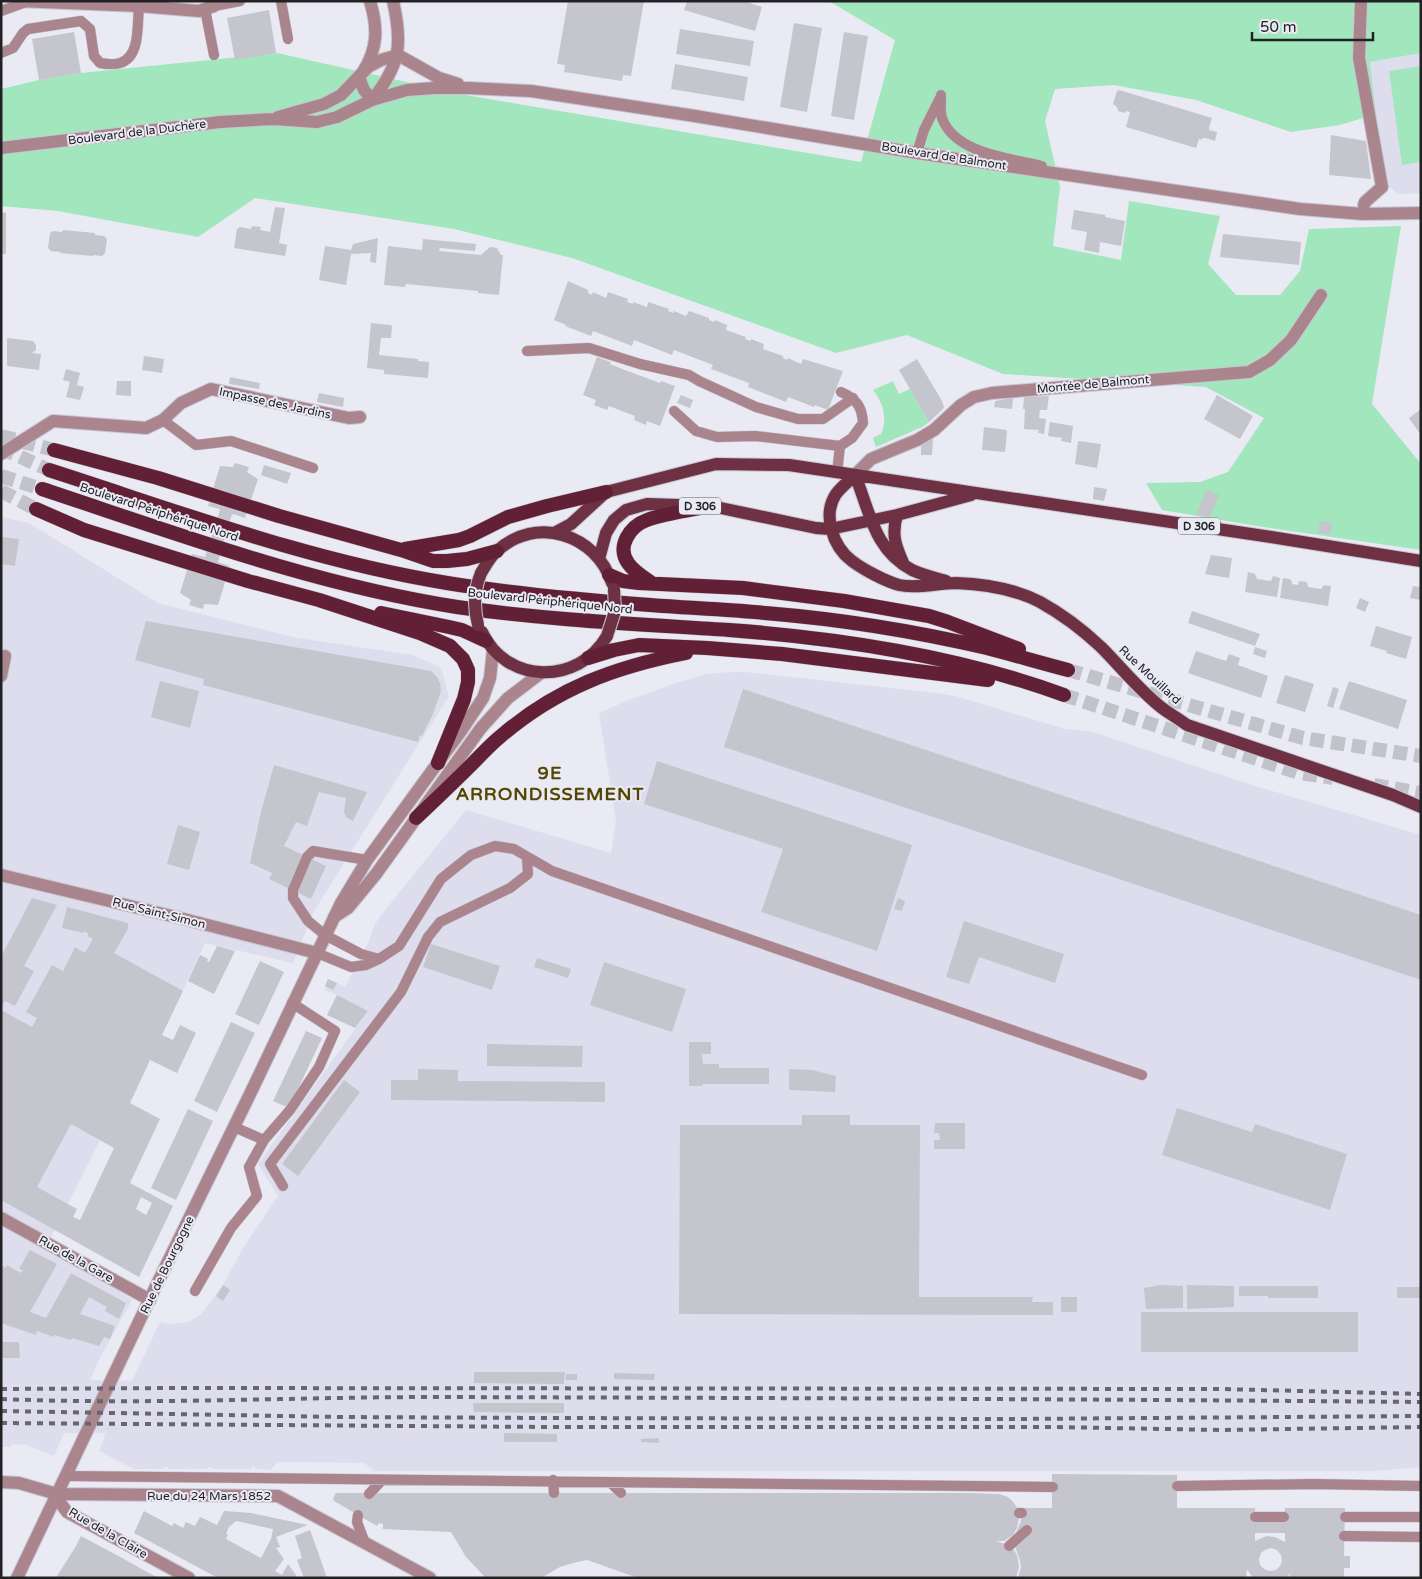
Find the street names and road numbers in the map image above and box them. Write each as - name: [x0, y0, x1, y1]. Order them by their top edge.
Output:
- street label: Boulevard de la Duchère: [67, 117, 207, 147]
- street label: Boulevard de Balmont: [881, 139, 1008, 173]
- street label: Montée de Balmont: [1036, 372, 1150, 396]
- street label: Impasse des Jardins: [218, 384, 332, 422]
- street label: Boulevard Périphérique Nord: [78, 480, 240, 544]
- road number: D 306: [679, 498, 721, 514]
- road number: D 306: [1178, 518, 1220, 534]
- street label: Boulevard Périphérique Nord: [467, 585, 633, 617]
- street label: Rue Mouillard: [1116, 643, 1184, 707]
- street label: Rue Saint-Simon: [111, 895, 207, 931]
- street label: Rue de Bourgogne: [137, 1214, 197, 1316]
- street label: Rue de la Gare: [36, 1233, 116, 1285]
- street label: Rue du 24 Mars 1852: [147, 1489, 271, 1503]
- street label: Rue de la Claire: [66, 1505, 150, 1561]

